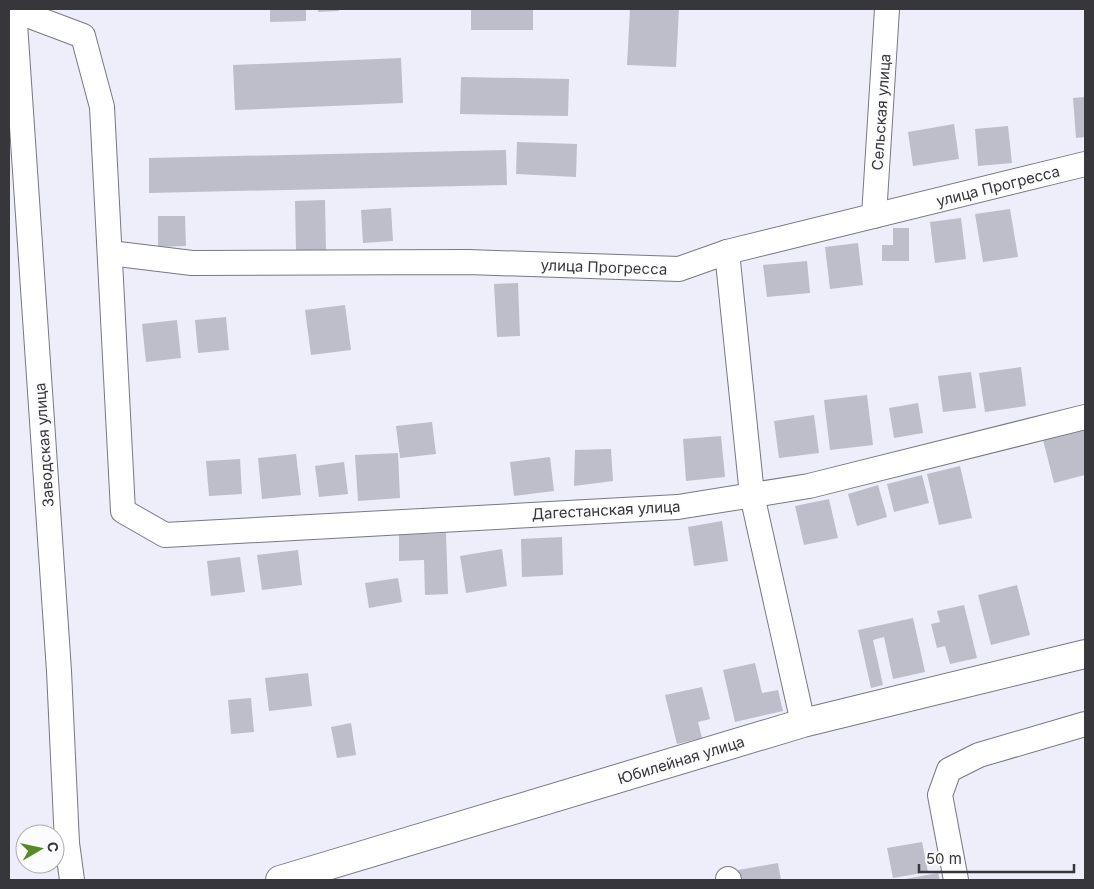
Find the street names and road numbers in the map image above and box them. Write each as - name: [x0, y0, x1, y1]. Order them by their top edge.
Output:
- street label: Сельская улица: [867, 53, 895, 171]
- street label: улица Прогресса: [934, 161, 1062, 211]
- street label: улица Прогресса: [540, 255, 668, 279]
- street label: Заводская улица: [30, 382, 58, 508]
- street label: Дагестанская улица: [531, 497, 681, 523]
- street label: Юбилейная улица: [615, 732, 747, 788]

